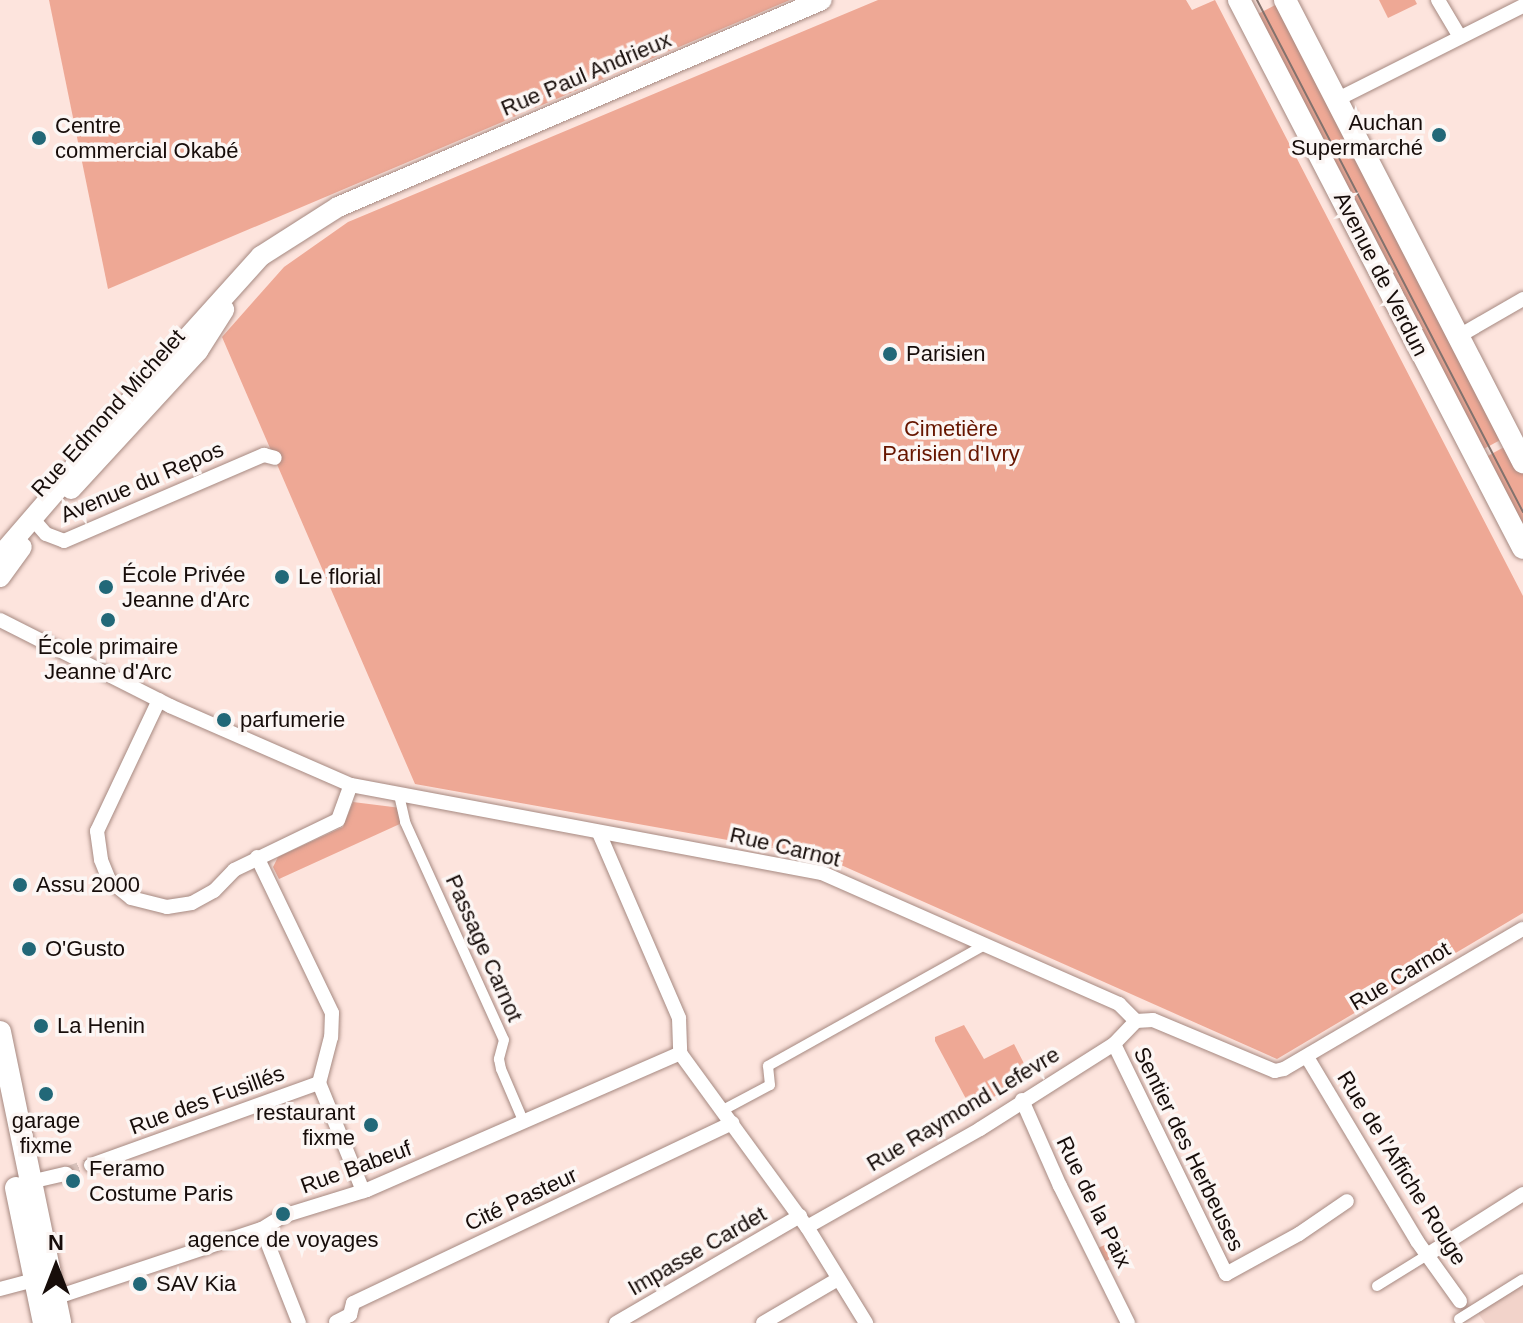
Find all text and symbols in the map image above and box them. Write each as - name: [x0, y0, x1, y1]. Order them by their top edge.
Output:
- street label: Rue Paul Andrieux: [496, 26, 676, 122]
- place label: Auchan Supermarché: [1291, 109, 1423, 160]
- place label: Centre commercial Okabé: [55, 112, 238, 164]
- marker: Auchan Supermarché: [1430, 126, 1448, 144]
- marker: Centre commercial Okabé: [30, 129, 48, 147]
- street label: Avenue de Verdun: [1328, 188, 1434, 360]
- street label: Rue Edmond Michelet: [26, 324, 190, 502]
- place label: Parisien: [906, 341, 985, 367]
- marker: Parisien: [881, 345, 899, 363]
- park label: Cimetière Parisien d'Ivry: [882, 415, 1020, 466]
- street label: Avenue du Repos: [57, 436, 227, 528]
- place label: École Privée Jeanne d'Arc: [122, 561, 250, 612]
- place label: Le florial: [298, 564, 381, 590]
- marker: Le florial: [273, 568, 291, 586]
- marker: École Privée Jeanne d'Arc: [97, 578, 115, 596]
- marker: École primaire Jeanne d'Arc: [99, 611, 117, 629]
- place label: École primaire Jeanne d'Arc: [38, 633, 178, 684]
- place label: parfumerie: [240, 707, 345, 733]
- marker: parfumerie: [215, 711, 233, 729]
- street label: Rue Carnot: [727, 821, 843, 873]
- street label: Passage Carnot: [440, 871, 528, 1025]
- place label: Assu 2000: [36, 872, 140, 898]
- marker: Assu 2000: [11, 876, 29, 894]
- place label: O'Gusto: [45, 936, 125, 962]
- street label: Rue Carnot: [1345, 936, 1455, 1016]
- marker: O'Gusto: [20, 940, 38, 958]
- place label: La Henin: [57, 1013, 145, 1039]
- marker: La Henin: [32, 1017, 50, 1035]
- street label: Rue Raymond Lefevre: [862, 1041, 1064, 1177]
- street label: Sentier des Herbeuses: [1128, 1043, 1250, 1255]
- street label: Rue des Fusillés: [126, 1060, 288, 1140]
- street label: Rue de l'Affiche Rouge: [1331, 1066, 1473, 1270]
- marker: garage fixme: [37, 1085, 55, 1103]
- place label: restaurant fixme: [256, 1099, 355, 1150]
- place label: garage fixme: [12, 1107, 80, 1158]
- marker: restaurant fixme: [362, 1116, 380, 1134]
- street label: Rue de la Paix: [1051, 1132, 1137, 1272]
- street label: Rue Babeuf: [297, 1135, 415, 1199]
- place label: Feramo Costume Paris: [89, 1155, 233, 1206]
- street label: Cité Pasteur: [461, 1161, 581, 1237]
- marker: Feramo Costume Paris: [64, 1172, 82, 1190]
- street label: Impasse Cardet: [623, 1201, 771, 1301]
- marker: agence de voyages: [274, 1205, 292, 1223]
- north arrow: [16, 1227, 96, 1307]
- place label: agence de voyages: [188, 1227, 378, 1253]
- text: N: [48, 1230, 64, 1255]
- place label: SAV Kia: [156, 1271, 236, 1297]
- marker: SAV Kia: [131, 1275, 149, 1293]

